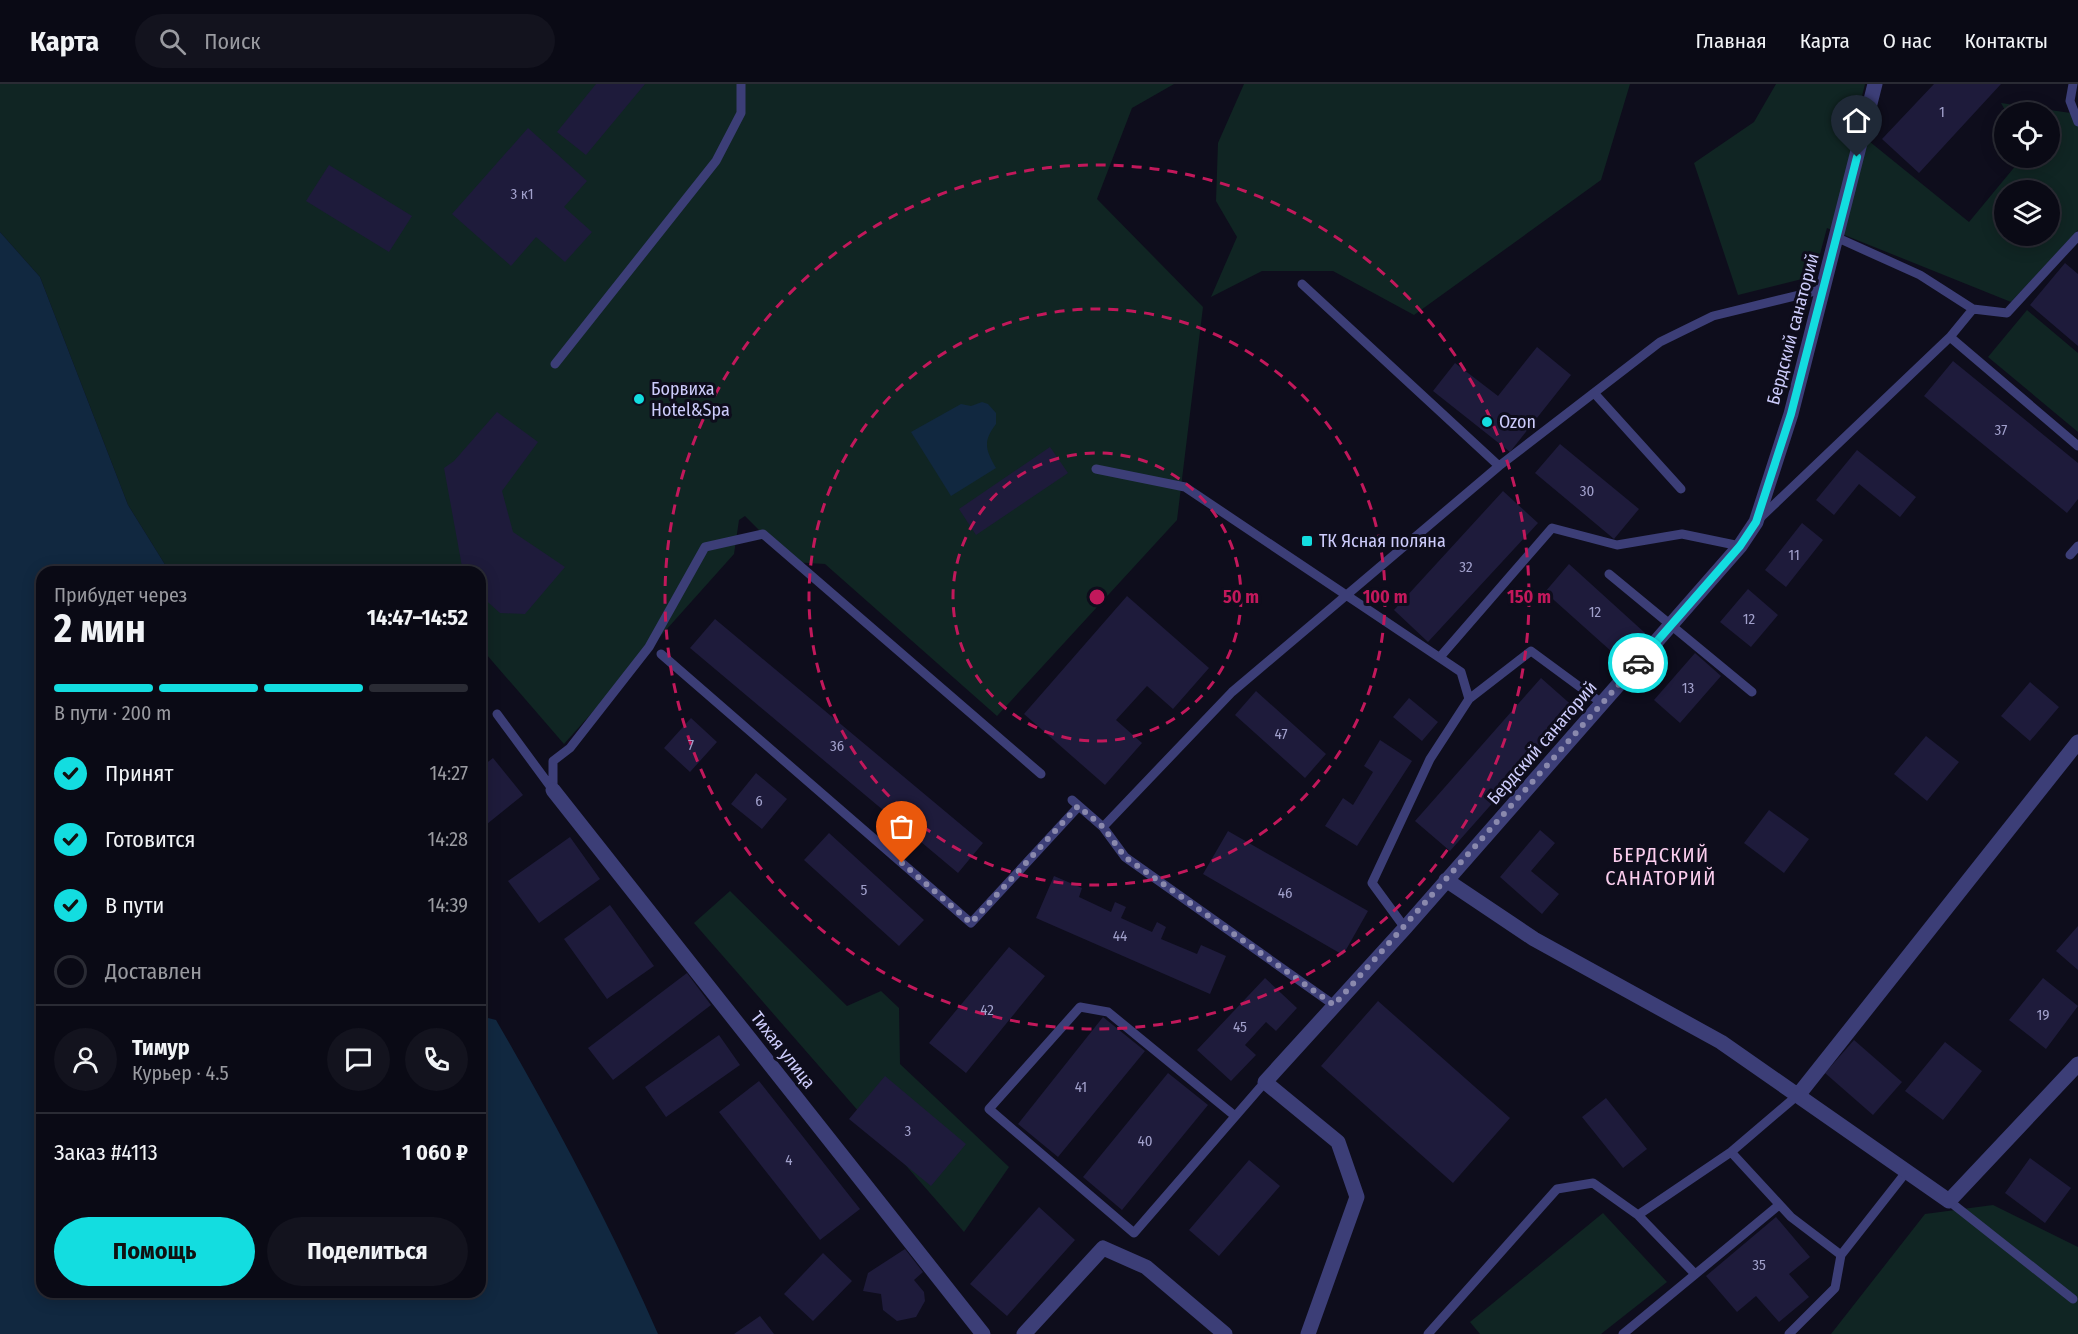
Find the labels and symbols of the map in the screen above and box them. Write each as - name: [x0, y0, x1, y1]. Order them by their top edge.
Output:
- pin: [1831, 95, 1882, 157]
- house number: 1: [1939, 103, 1945, 121]
- house number: 3 к1: [511, 185, 534, 203]
- street label: Бердский санаторий: [1762, 251, 1824, 407]
- place label: Борвиха Hotel&Spa: [651, 378, 730, 421]
- marker: Борвиха Hotel&Spa: [632, 392, 646, 406]
- place label: Ozon: [1499, 411, 1536, 433]
- marker: Ozon: [1480, 415, 1494, 429]
- house number: 37: [1995, 421, 2007, 439]
- house number: 30: [1580, 482, 1594, 500]
- place label: ТК Ясная поляна: [1319, 530, 1446, 552]
- marker: ТК Ясная поляна: [1300, 534, 1314, 548]
- house number: 11: [1788, 546, 1800, 564]
- house number: 32: [1459, 558, 1473, 576]
- text: 50 m: [1223, 586, 1259, 608]
- text: 100 m: [1363, 586, 1407, 608]
- text: 150 m: [1507, 586, 1551, 608]
- centre of rings: [1087, 587, 1107, 607]
- house number: 12: [1589, 603, 1602, 621]
- house number: 12: [1743, 610, 1756, 628]
- courier: [1608, 633, 1668, 693]
- street label: Бердский санаторий: [1482, 677, 1602, 809]
- house number: 13: [1682, 679, 1695, 697]
- house number: 47: [1274, 725, 1288, 743]
- house number: 7: [688, 736, 694, 754]
- house number: 36: [830, 737, 844, 755]
- house number: 6: [755, 792, 763, 810]
- pin: [876, 801, 927, 863]
- district label: БЕРДСКИЙ САНАТОРИЙ: [1605, 843, 1717, 890]
- house number: 5: [861, 881, 868, 899]
- house number: 46: [1278, 884, 1292, 902]
- house number: 44: [1113, 927, 1127, 945]
- house number: 42: [980, 1001, 994, 1019]
- house number: 19: [2036, 1006, 2050, 1024]
- street label: Тихая улица: [746, 1007, 820, 1093]
- house number: 45: [1233, 1018, 1247, 1036]
- house number: 41: [1075, 1078, 1087, 1096]
- house number: 3: [905, 1122, 912, 1140]
- house number: 40: [1137, 1132, 1153, 1150]
- house number: 4: [785, 1151, 793, 1169]
- house number: 35: [1752, 1256, 1766, 1274]

